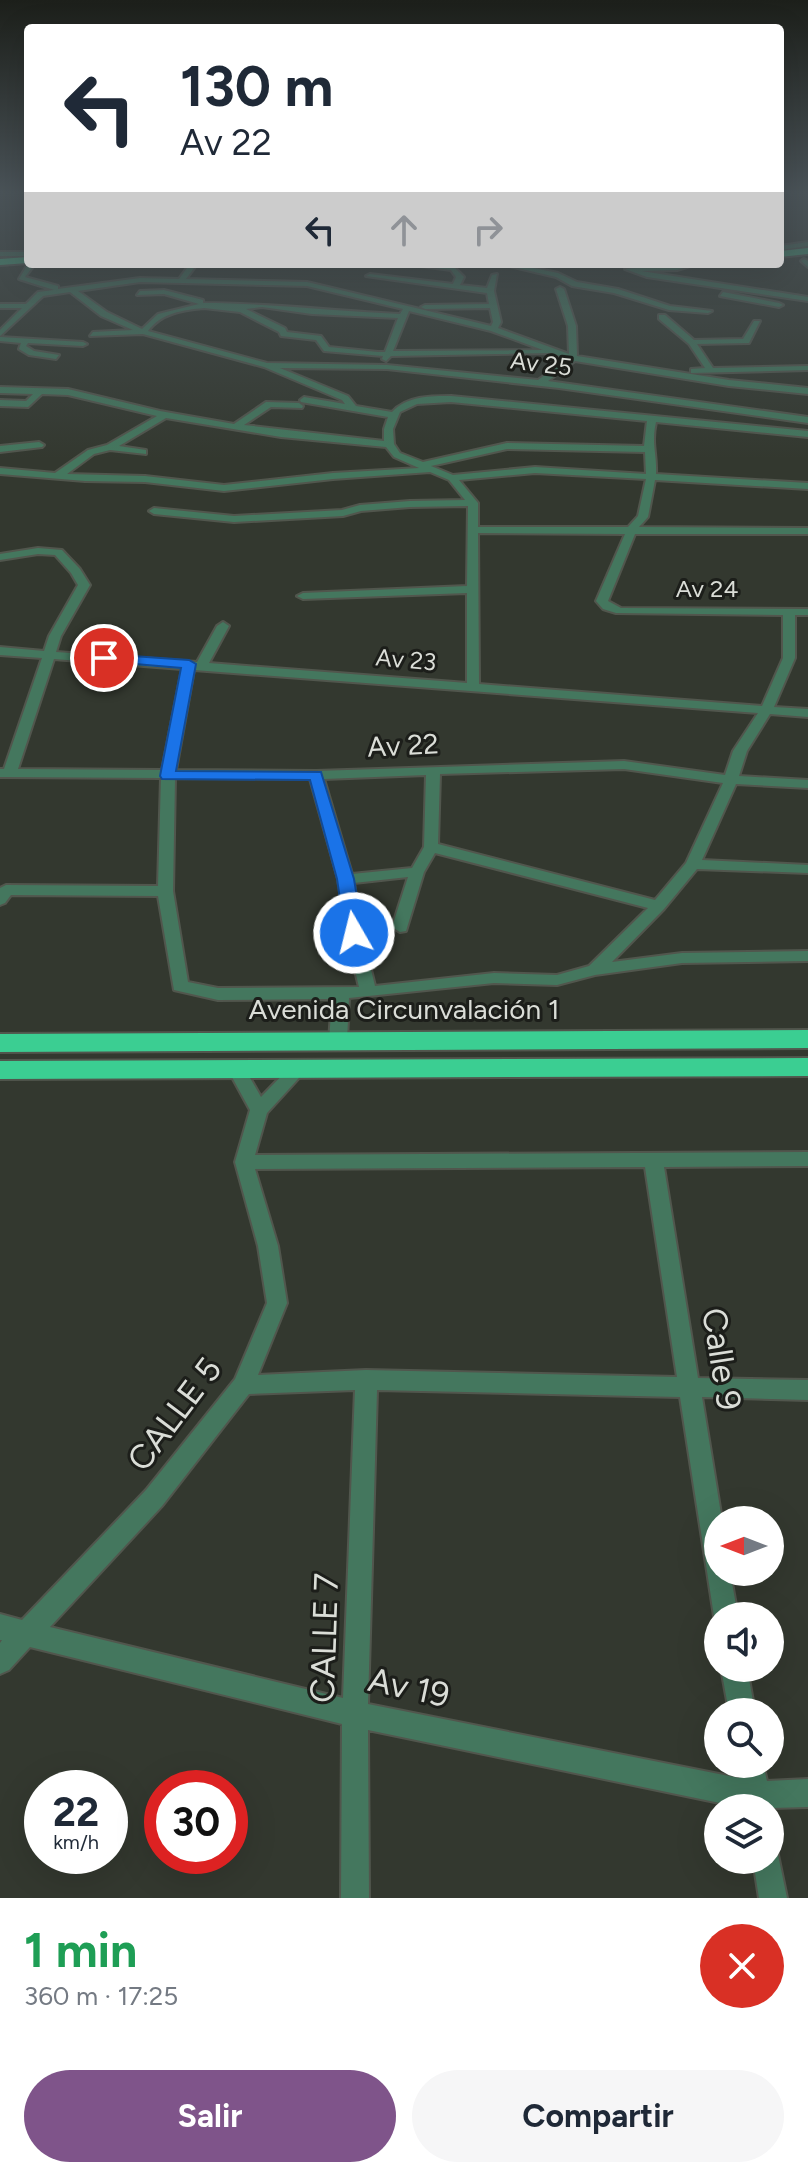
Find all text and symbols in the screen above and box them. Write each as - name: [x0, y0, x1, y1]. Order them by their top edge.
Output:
- text: 130 m: [180, 53, 333, 120]
- icon: left: [48, 56, 152, 160]
- text: Av 22: [180, 121, 272, 164]
- icon: left: [298, 208, 342, 252]
- icon: ahead: [382, 208, 426, 252]
- icon: right: [466, 208, 510, 252]
- street label: Av 25: [509, 345, 573, 382]
- street label: Av 24: [676, 574, 738, 603]
- pin: [70, 624, 138, 692]
- icon: arrive: [82, 636, 126, 680]
- street label: Av 23: [374, 642, 438, 677]
- street label: Av 22: [366, 726, 440, 764]
- position arrow: [312, 891, 396, 975]
- street label: Avenida Circunvalación 1: [248, 992, 560, 1026]
- street label: Calle 9: [693, 1305, 750, 1413]
- street label: CALLE 5: [119, 1350, 230, 1479]
- north arrow: [704, 1506, 784, 1586]
- map controls: [704, 1506, 784, 1874]
- street label: CALLE 7: [302, 1572, 347, 1704]
- button: sound: [704, 1602, 784, 1682]
- street label: Av 19: [365, 1659, 453, 1716]
- button: search: [704, 1698, 784, 1778]
- speed limit sign: 30: [144, 1770, 248, 1874]
- text: 22: [53, 1788, 99, 1836]
- button: layers: [704, 1794, 784, 1874]
- text: km/h: [53, 1830, 99, 1854]
- text: 1 min: [24, 1921, 137, 1979]
- button: close: [700, 1924, 784, 2008]
- text: 360 m · 17:25: [24, 1980, 178, 2012]
- button: Salir: [24, 2070, 396, 2162]
- button: Compartir: [412, 2070, 784, 2162]

